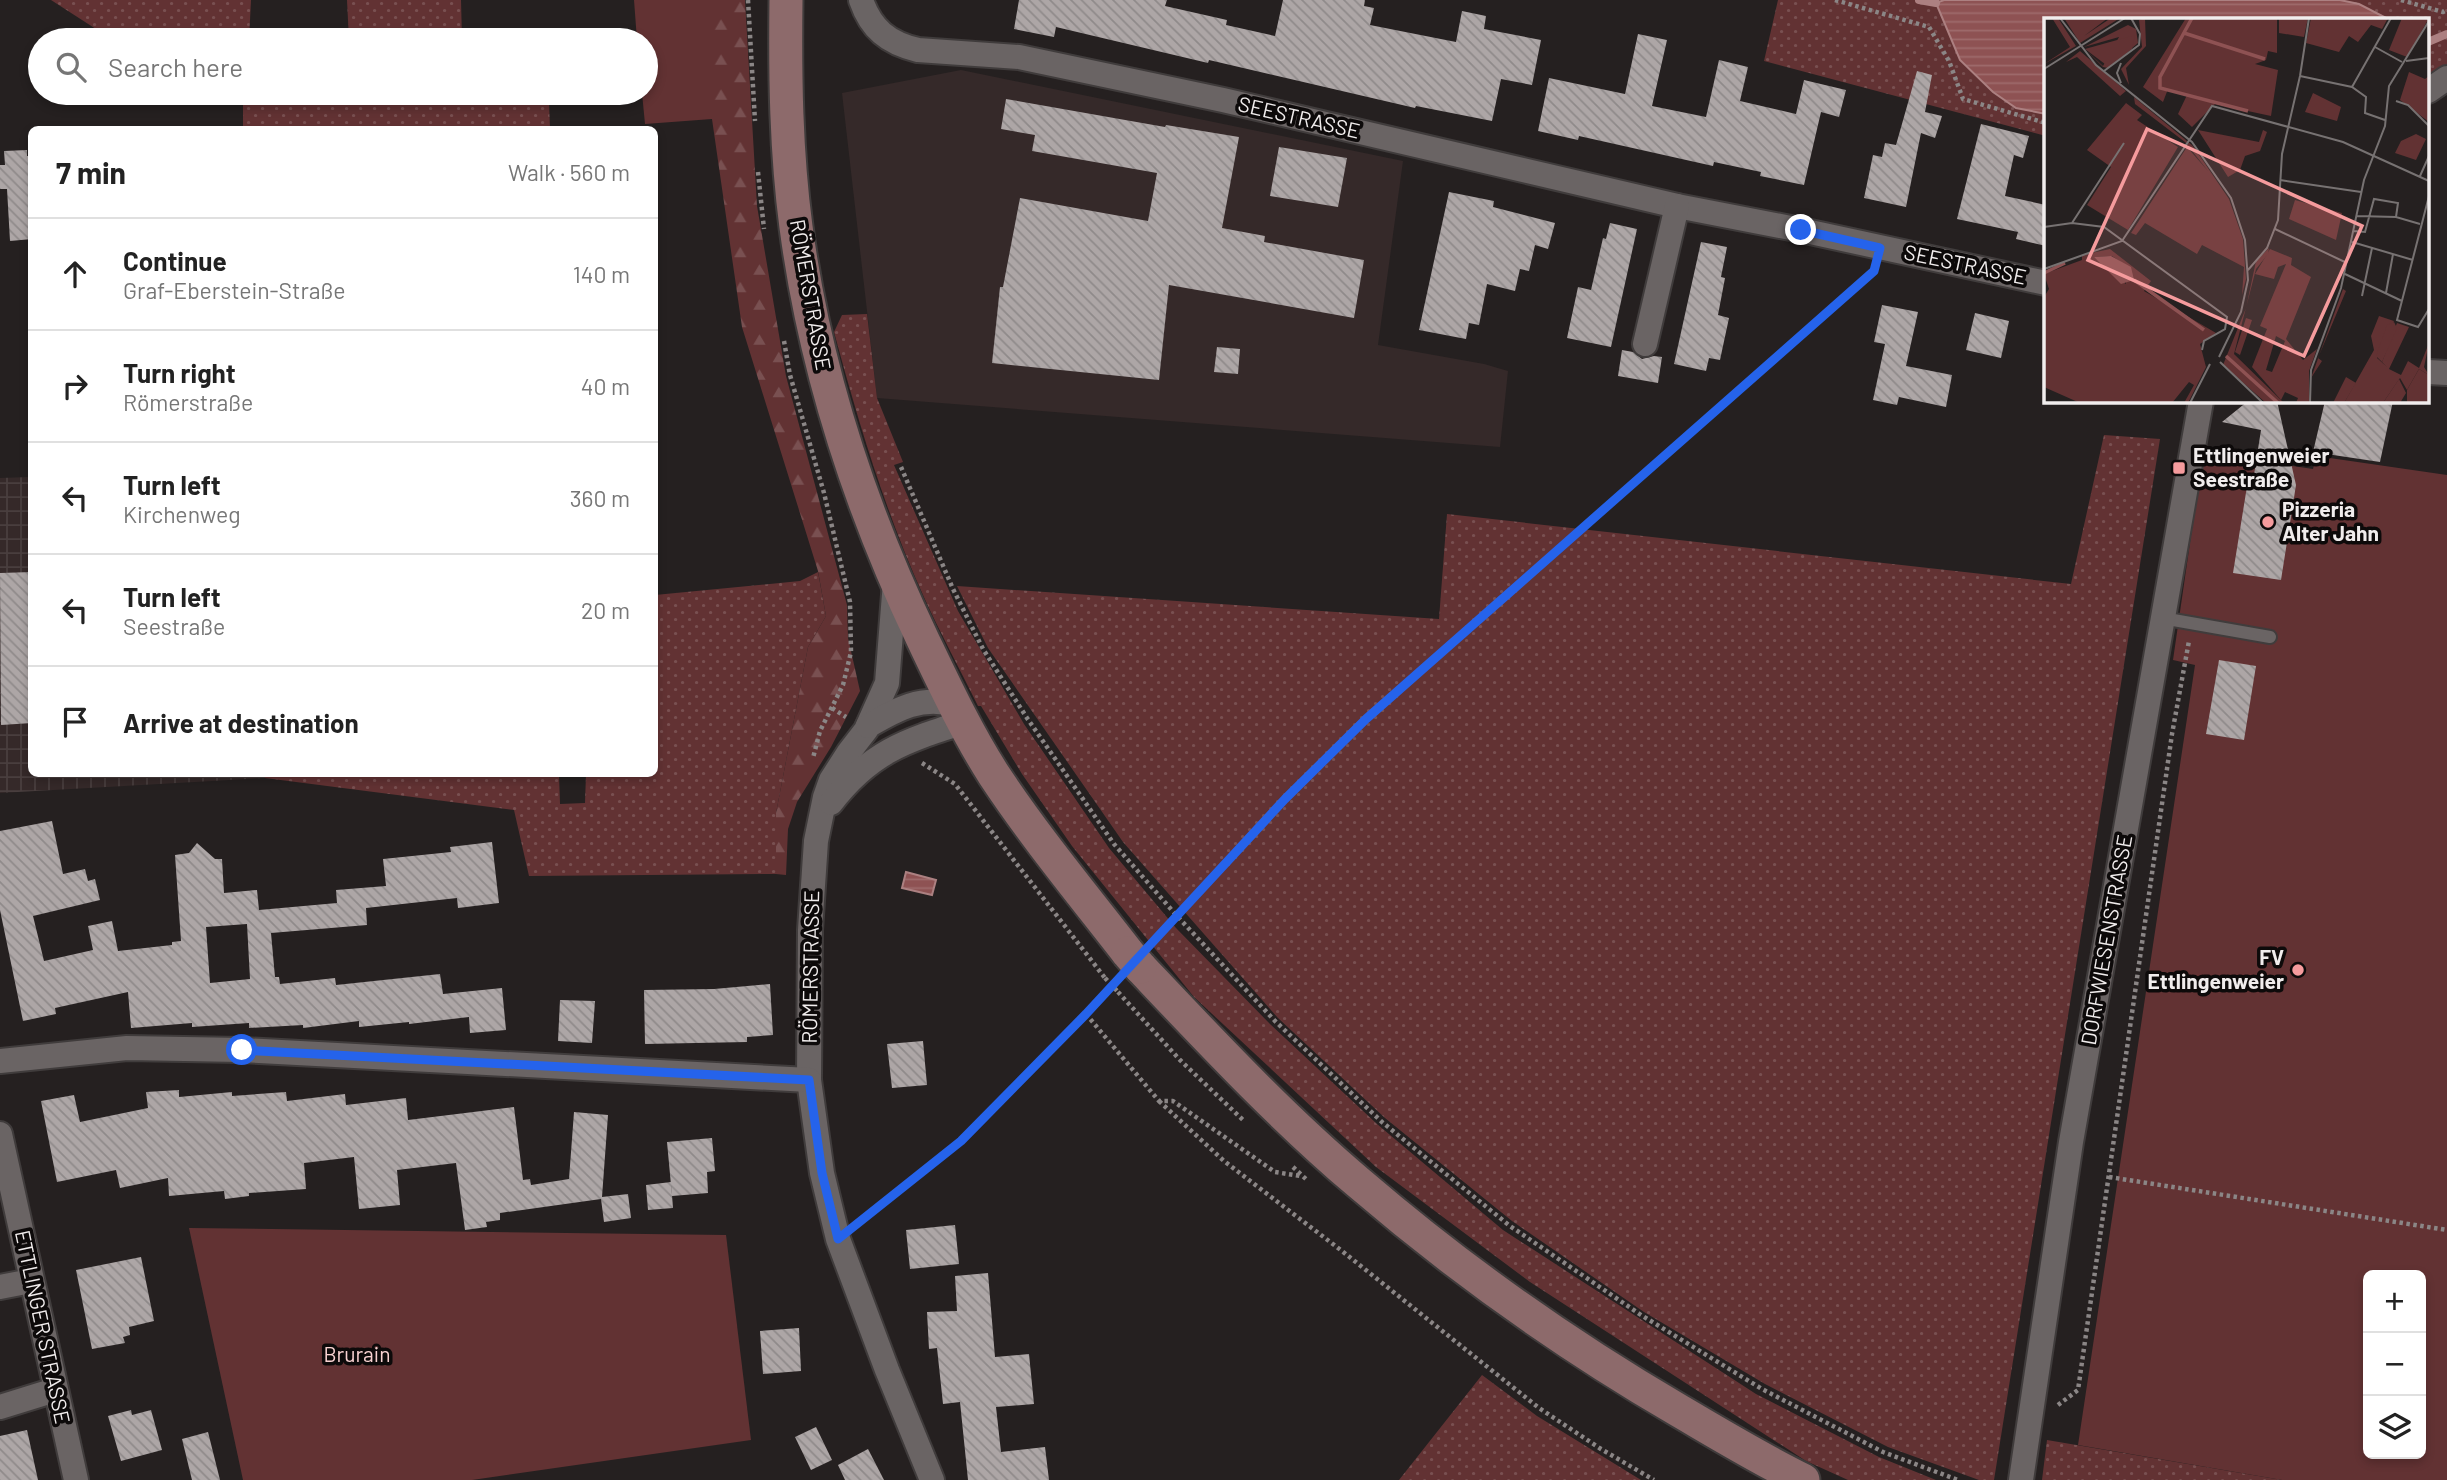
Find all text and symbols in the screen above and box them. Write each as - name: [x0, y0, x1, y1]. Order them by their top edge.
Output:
- inset map: [2044, 18, 2430, 402]
- search box: [28, 28, 658, 105]
- icon: search: [52, 48, 90, 86]
- text: Search here: [108, 51, 243, 82]
- street label: SEESTRASSE: [1236, 90, 1363, 143]
- text: 7 min: [56, 154, 126, 190]
- text: Walk · 560 m: [508, 158, 630, 186]
- route end: [1785, 214, 1816, 245]
- street label: RÖMERSTRASSE: [786, 217, 837, 372]
- street label: SEESTRASSE: [1902, 238, 2029, 289]
- text: Continue: [123, 245, 227, 276]
- icon: ahead: [56, 255, 94, 293]
- text: 140 m: [573, 260, 630, 288]
- text: Graf-Eberstein-Straße: [123, 276, 346, 304]
- text: Turn right: [123, 357, 236, 388]
- icon: right: [56, 367, 94, 405]
- text: 40 m: [581, 372, 630, 400]
- text: Römerstraße: [123, 388, 253, 416]
- place label: Ettlingenweier Seestraße: [2193, 442, 2329, 491]
- marker: Ettlingenweier Seestraße: [2171, 460, 2187, 476]
- text: Turn left: [123, 469, 221, 500]
- icon: left: [56, 479, 94, 517]
- text: 360 m: [570, 484, 630, 512]
- place label: Pizzeria Alter Jahn: [2282, 496, 2379, 545]
- text: Kirchenweg: [123, 500, 241, 528]
- marker: Pizzeria Alter Jahn: [2260, 514, 2276, 530]
- text: Turn left: [123, 581, 221, 612]
- icon: left: [56, 591, 94, 629]
- text: 20 m: [581, 596, 630, 624]
- text: Seestraße: [123, 612, 225, 640]
- icon: arrive: [56, 703, 94, 741]
- text: Arrive at destination: [123, 707, 359, 738]
- street label: DORFWIESENSTRASSE: [2075, 833, 2136, 1047]
- street label: RÖMERSTRASSE: [796, 890, 823, 1044]
- place label: FV Ettlingenweier: [2148, 944, 2284, 993]
- marker: FV Ettlingenweier: [2290, 962, 2306, 978]
- route start: [226, 1034, 257, 1065]
- street label: ETTLINGER STRASSE: [11, 1228, 76, 1426]
- map controls: [2363, 1270, 2426, 1459]
- button: +: [2363, 1270, 2426, 1333]
- button: −: [2363, 1333, 2426, 1396]
- park label: Brurain: [323, 1341, 391, 1366]
- button: layers: [2363, 1396, 2426, 1459]

